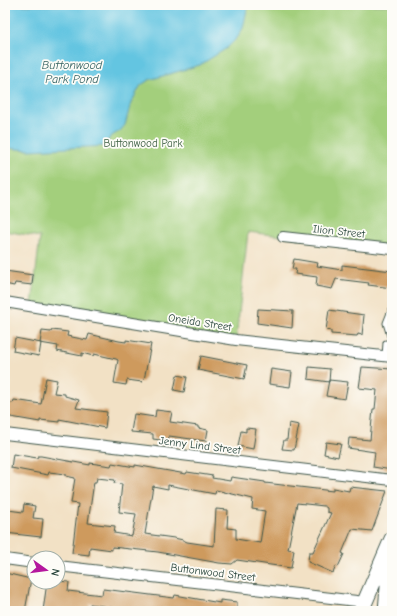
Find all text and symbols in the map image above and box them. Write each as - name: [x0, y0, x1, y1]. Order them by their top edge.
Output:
- water label: Buttonwood Park Pond: [42, 58, 103, 86]
- park label: Buttonwood Park: [104, 137, 183, 150]
- street label: Ilion Street: [312, 222, 366, 241]
- street label: Oneida Street: [167, 311, 233, 334]
- street label: Jenny Lind Street: [158, 434, 242, 457]
- north arrow: [26, 550, 66, 590]
- street label: Buttonwood Street: [170, 561, 257, 584]
- text: N: [48, 567, 62, 577]

